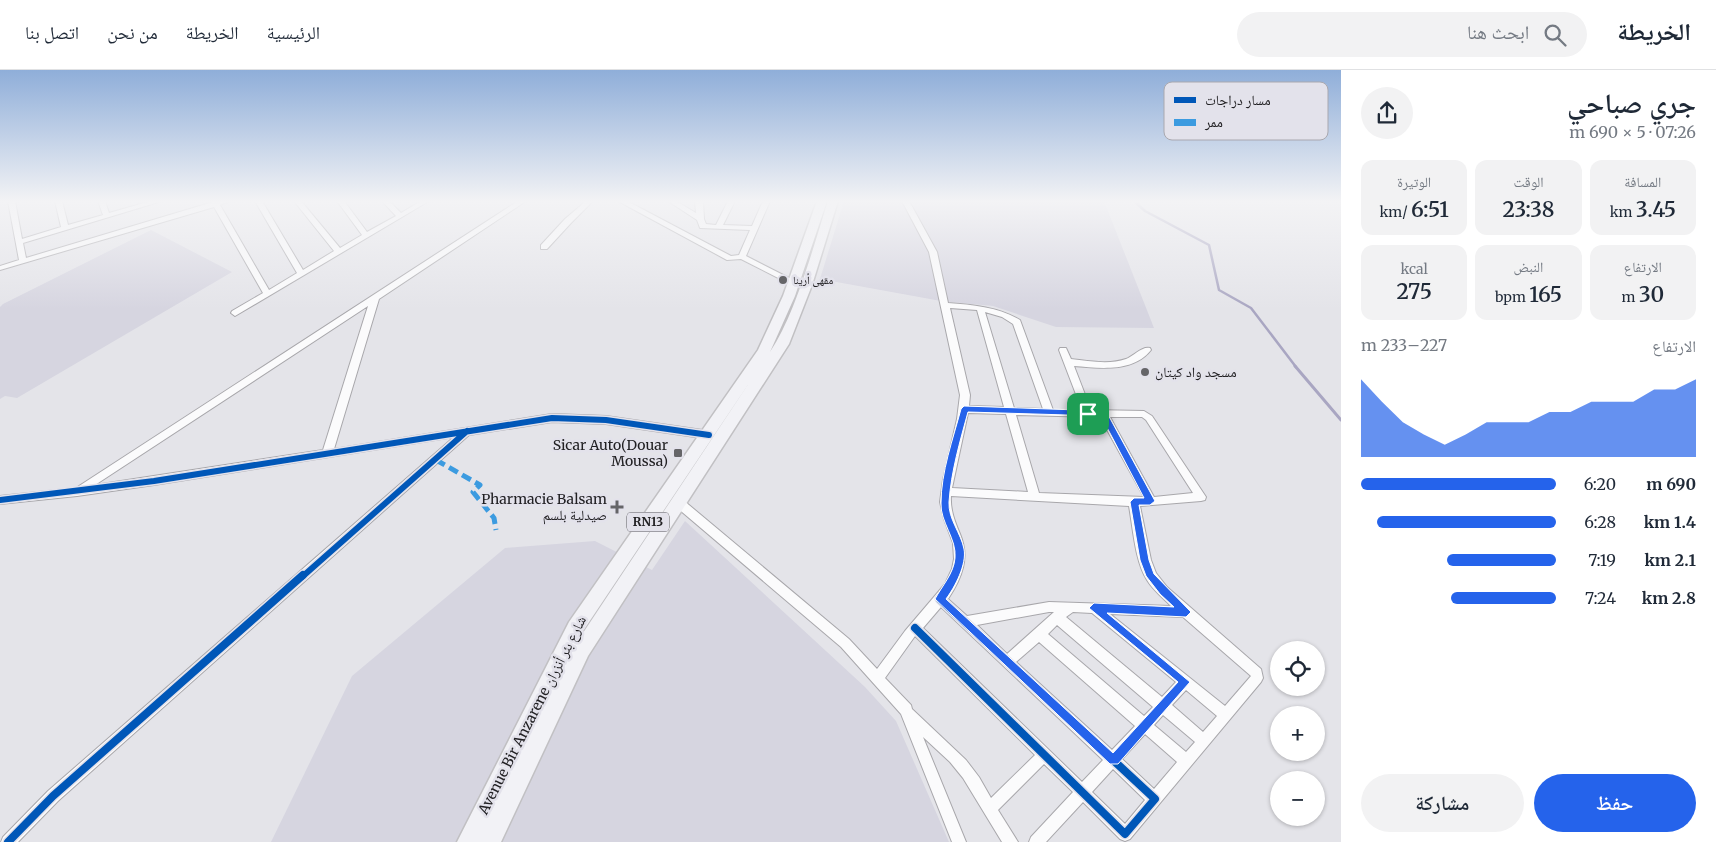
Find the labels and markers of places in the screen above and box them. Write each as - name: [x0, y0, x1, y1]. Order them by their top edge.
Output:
- place label: مقهى أرينا: [793, 273, 833, 287]
- marker: مقهى أرينا: [777, 274, 789, 286]
- place label: مسجد واد كيتان: [1155, 363, 1237, 381]
- marker: مسجد واد كيتان: [1139, 366, 1151, 378]
- pin: [1067, 393, 1109, 435]
- place label: Sicar Auto(Douar Moussa): [553, 436, 668, 470]
- marker: Sicar Auto(Douar Moussa): [672, 447, 684, 459]
- place label: Pharmacie Balsam صيدلية بلسم: [481, 490, 607, 525]
- marker: Pharmacie Balsam صيدلية بلسم: [611, 501, 623, 513]

